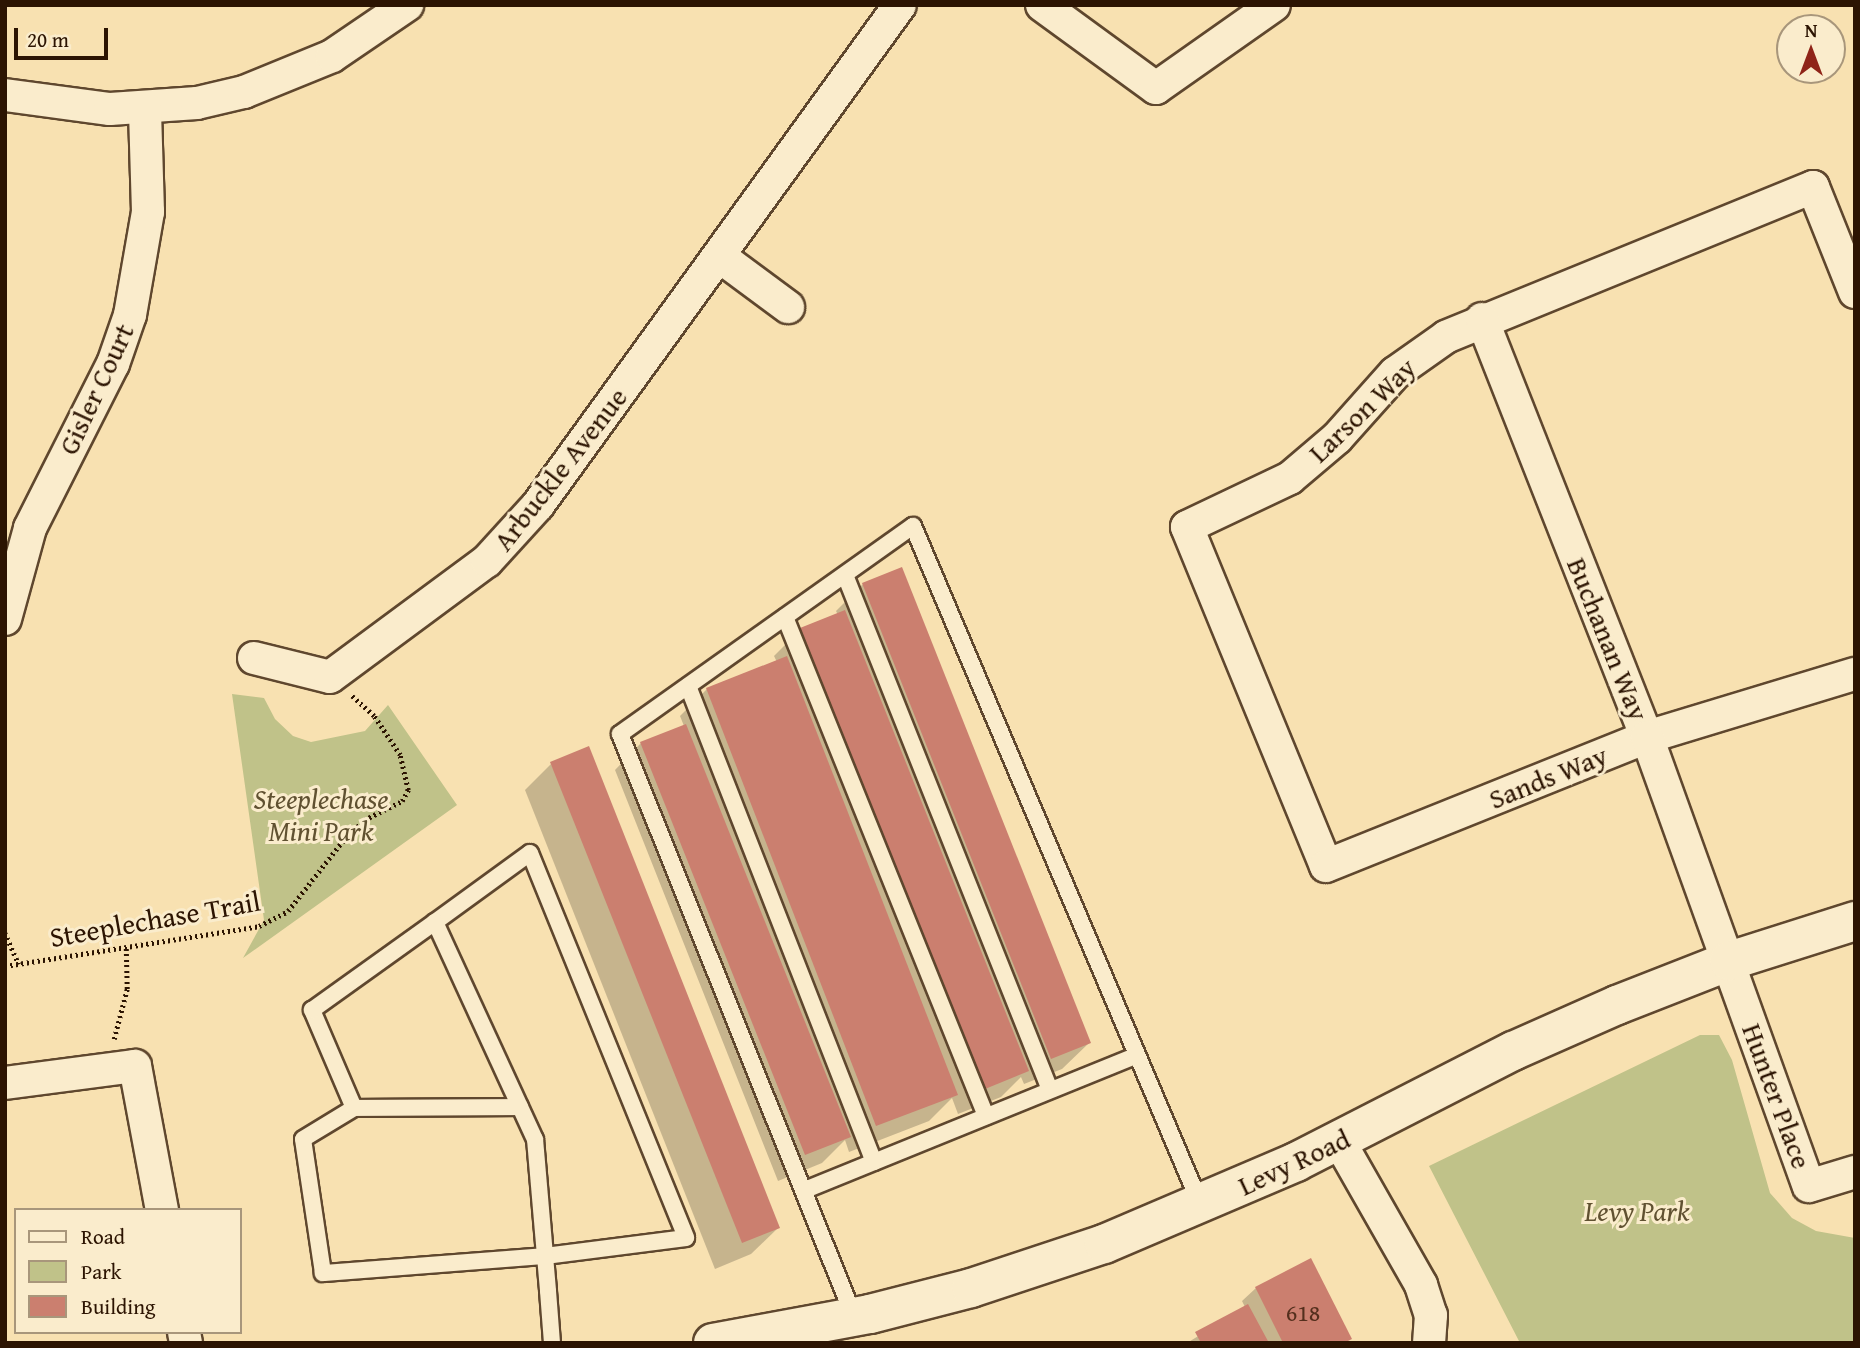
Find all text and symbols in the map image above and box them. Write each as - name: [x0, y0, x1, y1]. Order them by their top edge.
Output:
- scale bar: [18, 14, 112, 58]
- north arrow: [1776, 14, 1846, 84]
- text: N: [1805, 16, 1817, 44]
- text: 20 m: [27, 24, 69, 55]
- street label: Gisler Court: [51, 318, 141, 460]
- street label: Larson Way: [1302, 351, 1422, 469]
- street label: Arbuckle Avenue: [486, 381, 634, 557]
- street label: Buchanan Way: [1560, 553, 1656, 725]
- street label: Sands Way: [1484, 738, 1612, 816]
- park label: Steeplechase Mini Park: [254, 782, 388, 848]
- street label: Steeplechase Trail: [47, 884, 263, 954]
- street label: Hunter Place: [1735, 1019, 1819, 1173]
- street label: Levy Road: [1233, 1122, 1355, 1202]
- park label: Levy Park: [1584, 1194, 1690, 1228]
- legend: [14, 1208, 242, 1334]
- text: Road: [81, 1221, 125, 1252]
- text: Park: [81, 1256, 122, 1287]
- text: Building: [81, 1291, 155, 1322]
- house number: 618: [1286, 1299, 1320, 1327]

